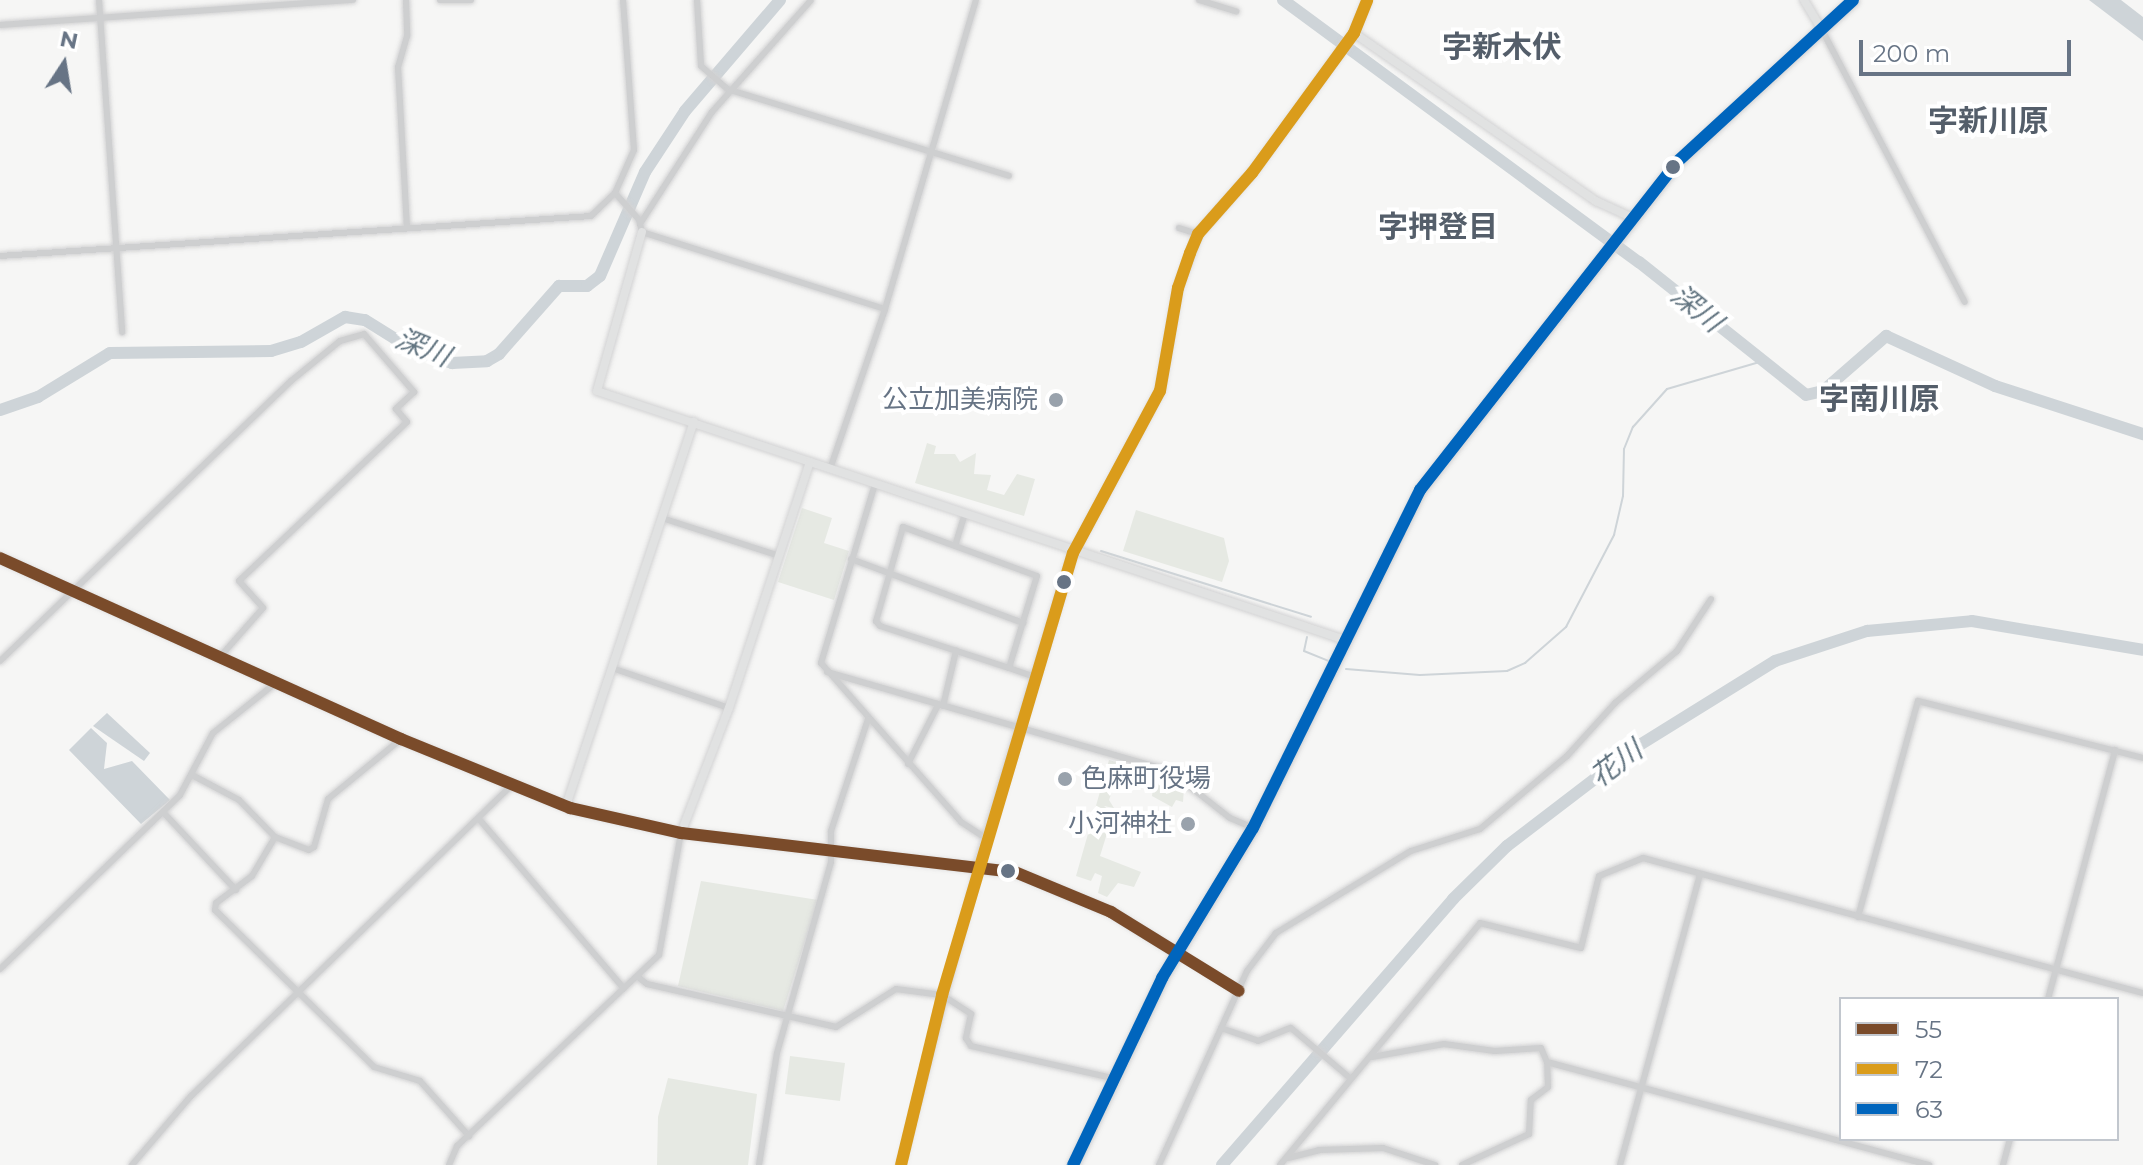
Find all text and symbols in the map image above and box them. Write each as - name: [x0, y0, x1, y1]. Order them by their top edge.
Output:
- north arrow: [24, 24, 104, 104]
- scale bar: [1863, 24, 2075, 74]
- text: N: [58, 25, 81, 55]
- district label: 字新木伏: [1442, 29, 1562, 65]
- text: 200 m: [1873, 39, 1950, 68]
- district label: 字新川原: [1928, 103, 2048, 139]
- unlabelled marker: [1665, 159, 1681, 175]
- district label: 字押登目: [1378, 209, 1498, 245]
- water label: 深川: [1665, 277, 1729, 339]
- water label: 深川: [391, 321, 455, 373]
- district label: 字南川原: [1819, 381, 1939, 417]
- place label: 公立加美病院: [882, 384, 1038, 416]
- marker: 公立加美病院: [1045, 389, 1067, 411]
- unlabelled marker: [1056, 574, 1072, 590]
- water label: 花川: [1584, 733, 1648, 793]
- place label: 色麻町役場: [1081, 763, 1211, 795]
- marker: 色麻町役場: [1056, 770, 1074, 788]
- place label: 小河神社: [1068, 808, 1172, 840]
- marker: 小河神社: [1179, 815, 1197, 833]
- unlabelled marker: [1000, 863, 1016, 879]
- legend: [1839, 997, 2119, 1141]
- text: 55: [1915, 1015, 1942, 1044]
- text: 72: [1915, 1055, 1943, 1084]
- text: 63: [1915, 1095, 1943, 1124]

